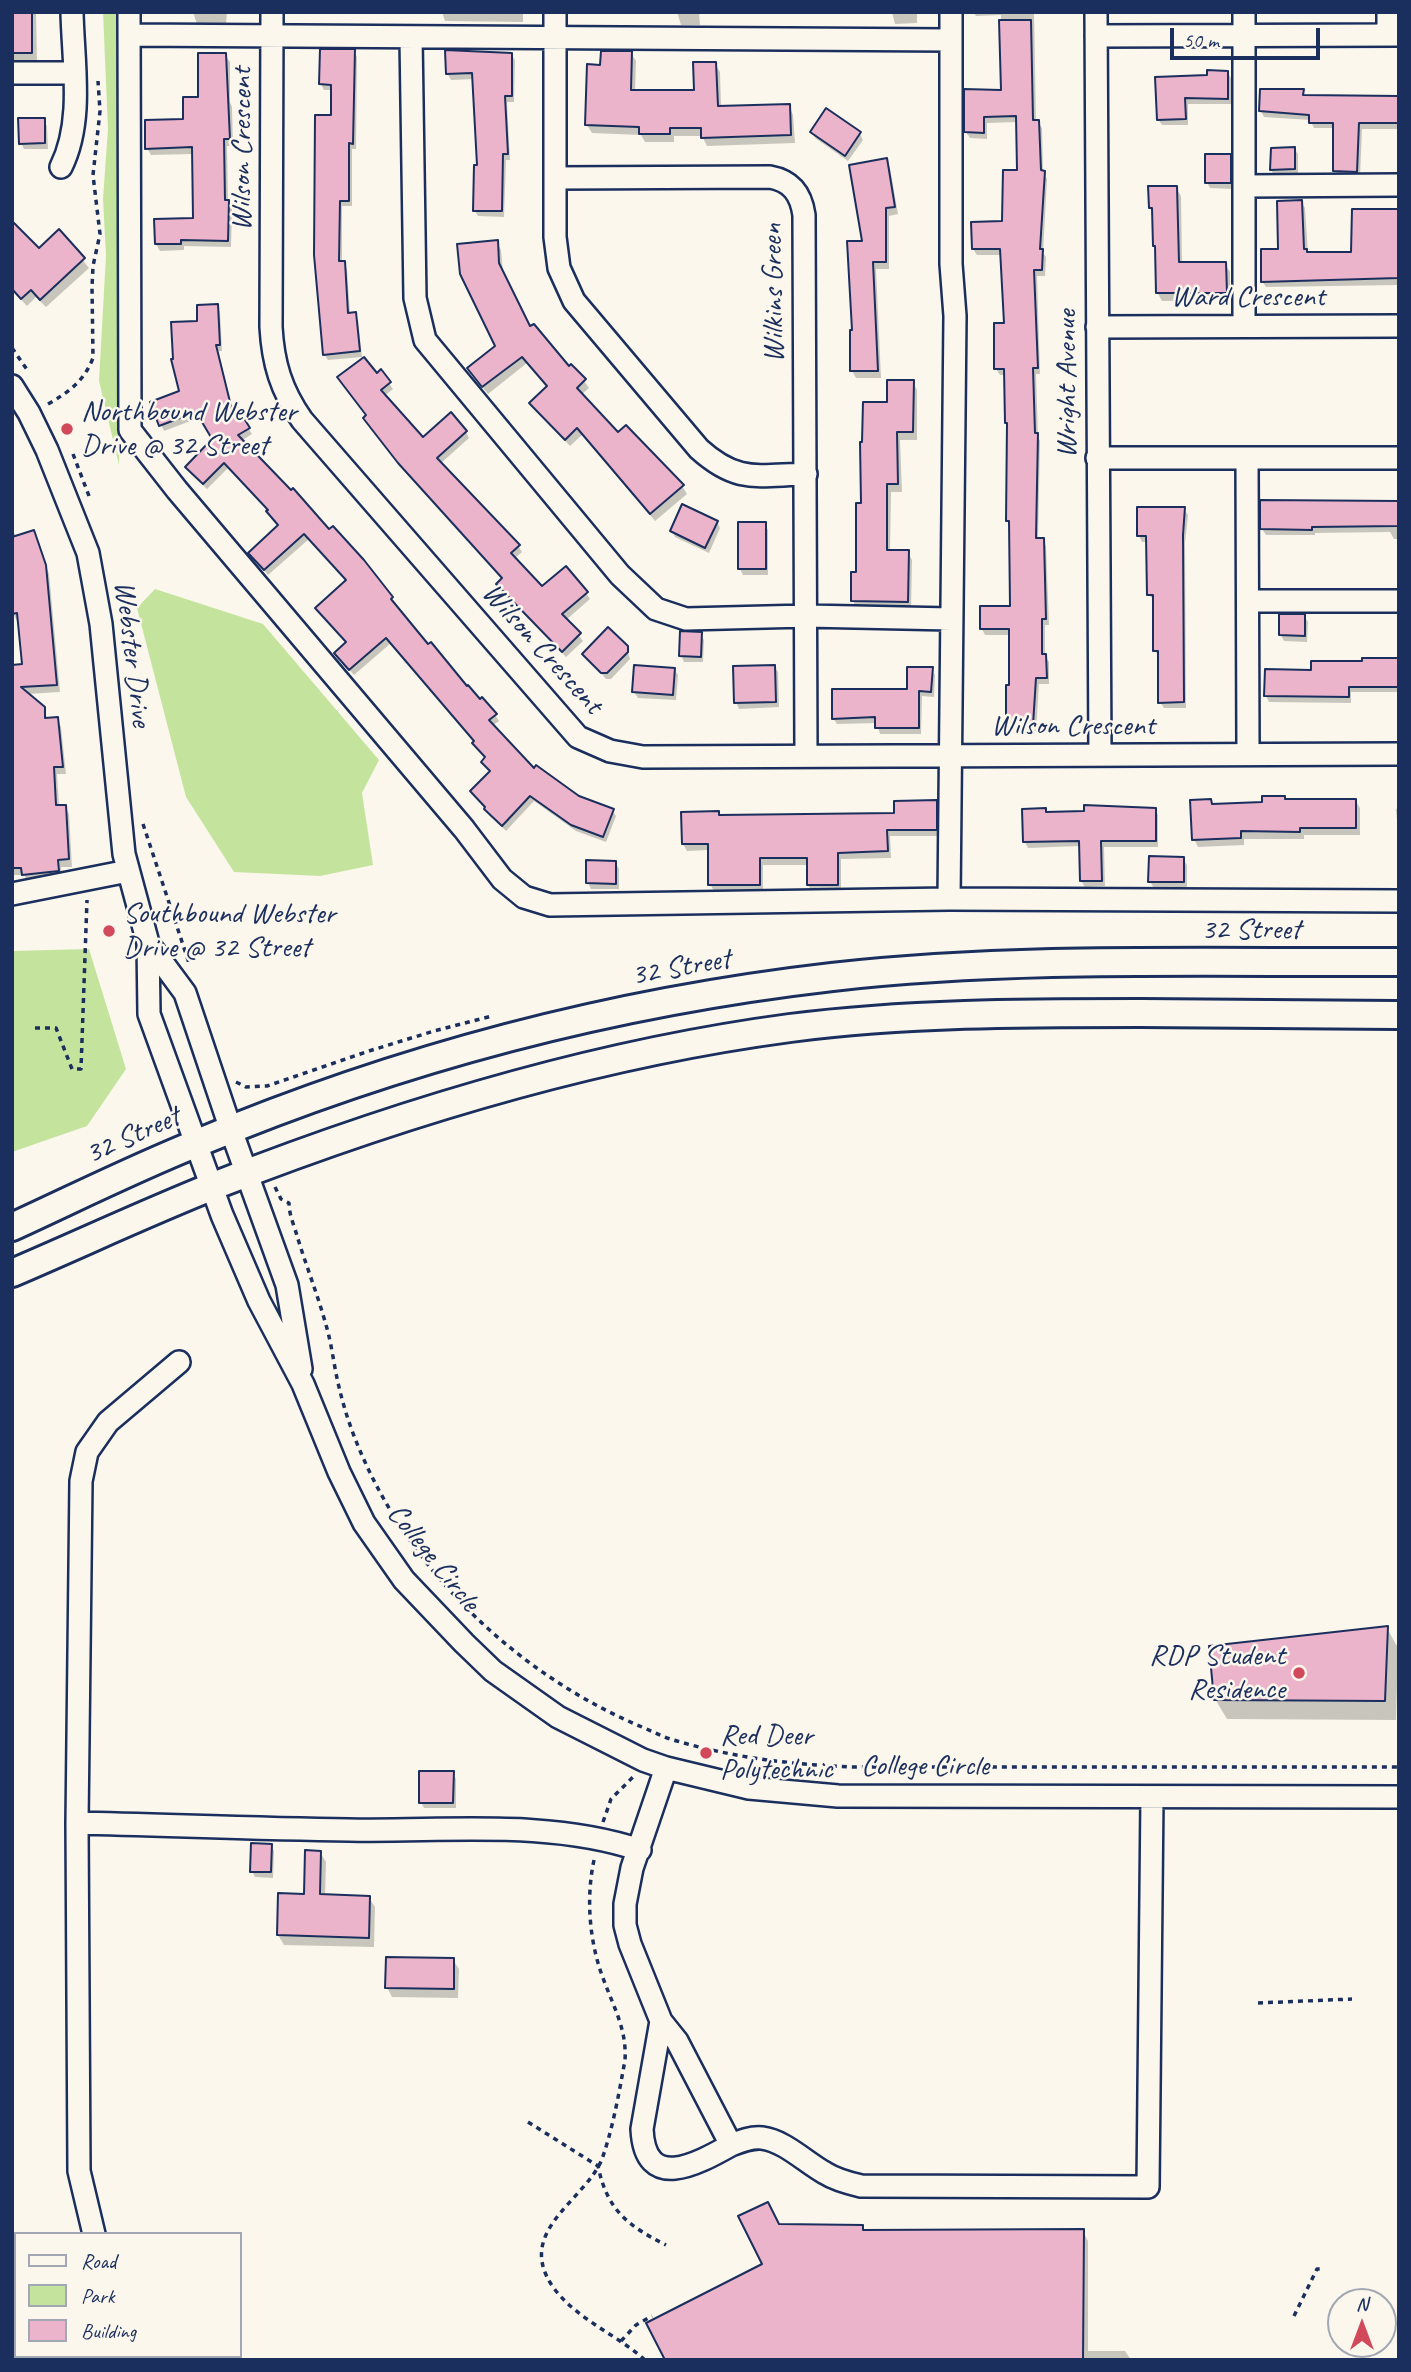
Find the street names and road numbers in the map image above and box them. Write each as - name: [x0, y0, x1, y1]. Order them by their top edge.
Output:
- street label: Wilson Crescent: [224, 67, 260, 231]
- street label: Wilkins Green: [755, 223, 793, 363]
- street label: Ward Crescent: [1171, 279, 1325, 315]
- street label: Wright Avenue: [1049, 310, 1085, 458]
- street label: Wilson Crescent: [474, 576, 610, 722]
- street label: Webster Drive: [105, 579, 159, 729]
- street label: Wilson Crescent: [991, 708, 1155, 744]
- street label: 32 Street: [1201, 912, 1301, 948]
- street label: 32 Street: [629, 942, 733, 994]
- street label: 32 Street: [80, 1099, 186, 1173]
- street label: College Circle: [379, 1497, 487, 1619]
- street label: College Circle: [861, 1748, 989, 1784]

